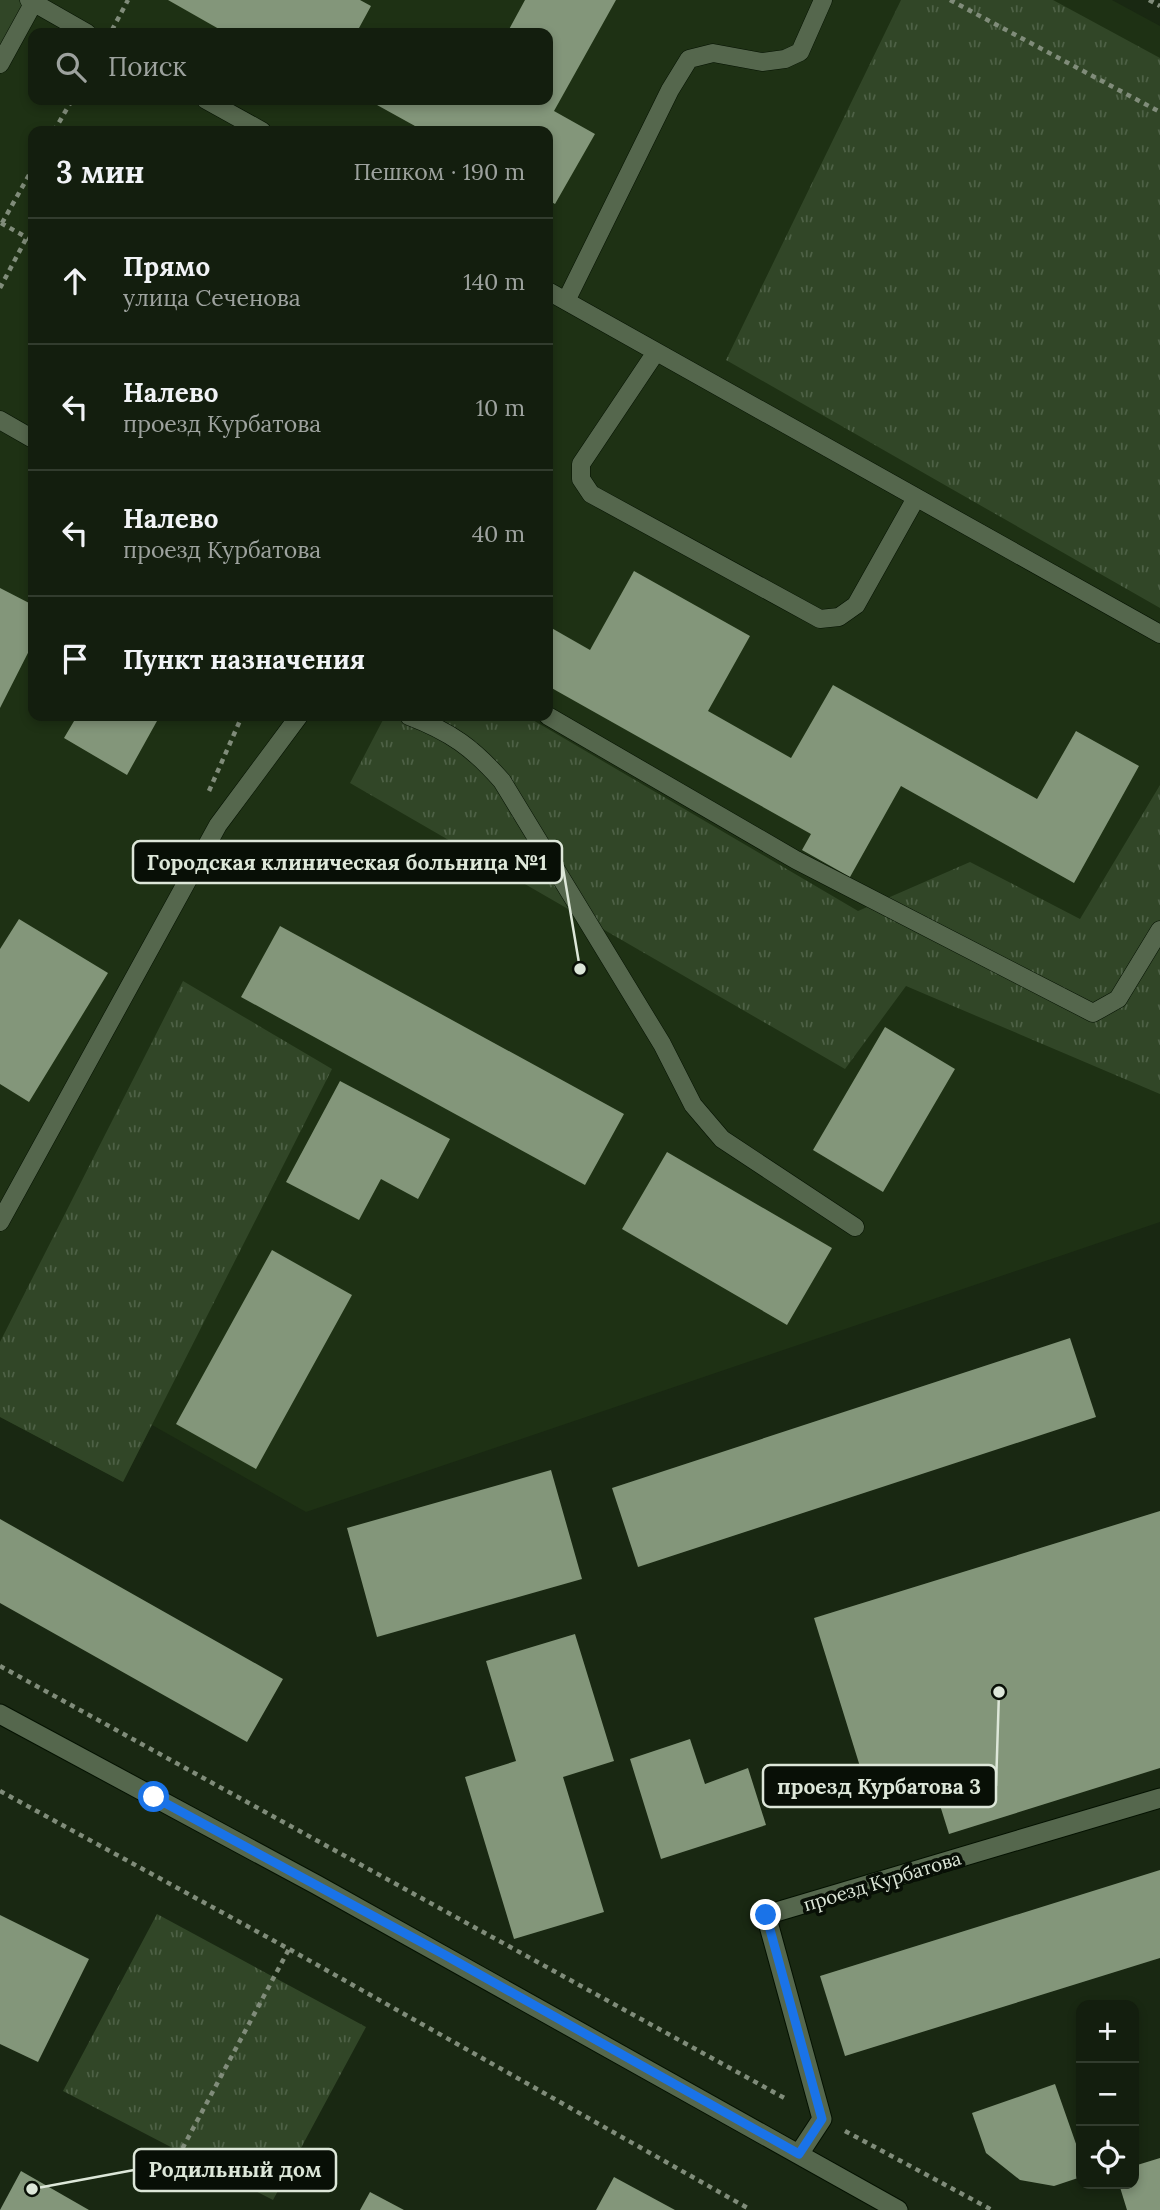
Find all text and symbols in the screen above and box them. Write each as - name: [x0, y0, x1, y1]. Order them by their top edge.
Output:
- search box: [28, 28, 553, 105]
- icon: search: [52, 48, 90, 86]
- text: Поиск: [108, 50, 187, 83]
- text: 3 мин: [56, 153, 144, 191]
- text: Пешком · 190 m: [353, 157, 525, 186]
- text: Прямо: [123, 250, 210, 283]
- icon: ahead: [56, 262, 94, 300]
- text: 140 m: [463, 267, 525, 296]
- text: улица Сеченова: [123, 283, 301, 312]
- text: Налево: [123, 376, 219, 409]
- icon: left: [56, 388, 94, 426]
- text: 10 m: [476, 393, 525, 422]
- text: проезд Курбатова: [123, 409, 321, 438]
- text: Налево: [123, 502, 219, 535]
- icon: left: [56, 514, 94, 552]
- text: 40 m: [472, 519, 525, 548]
- text: проезд Курбатова: [123, 535, 321, 564]
- icon: arrive: [56, 640, 94, 678]
- text: Пункт назначения: [123, 643, 365, 676]
- callout: Городская клиническая больница №1: [133, 841, 562, 883]
- text: Городская клиническая больница №1: [147, 849, 547, 876]
- callout: проезд Курбатова 3: [763, 1765, 996, 1807]
- text: проезд Курбатова 3: [777, 1773, 981, 1800]
- route start: [138, 1781, 169, 1812]
- street label: проезд Курбатова: [800, 1846, 964, 1916]
- route end: [750, 1899, 781, 1930]
- map controls: [1076, 2000, 1139, 2189]
- button: +: [1076, 2000, 1139, 2063]
- button: −: [1076, 2063, 1139, 2126]
- button: locate: [1076, 2126, 1139, 2189]
- callout: Родильный дом: [134, 2149, 336, 2191]
- text: Родильный дом: [148, 2156, 322, 2183]

